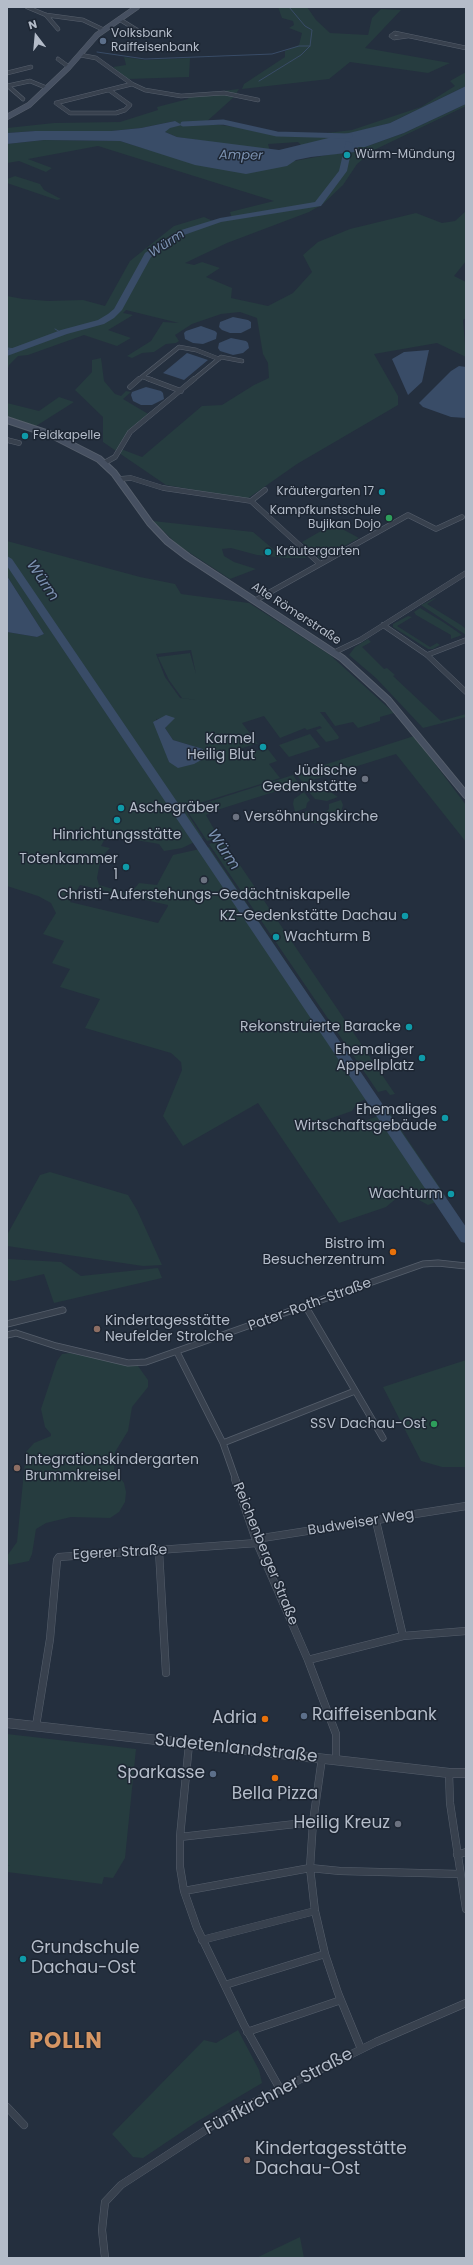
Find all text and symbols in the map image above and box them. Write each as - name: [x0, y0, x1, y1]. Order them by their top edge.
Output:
- north arrow: [16, 16, 56, 56]
- text: N: [27, 16, 39, 33]
- place label: Volksbank Raiffeisenbank: [111, 27, 199, 55]
- marker: Volksbank Raiffeisenbank: [98, 36, 108, 46]
- water label: Amper: [219, 148, 263, 164]
- place label: Würm-Mündung: [355, 148, 455, 162]
- marker: Würm-Mündung: [342, 150, 352, 160]
- water label: Würm: [146, 227, 188, 261]
- place label: Feldkapelle: [33, 429, 101, 443]
- marker: Feldkapelle: [20, 431, 30, 441]
- place label: Kräutergarten 17: [276, 485, 374, 499]
- marker: Kräutergarten 17: [377, 487, 387, 497]
- place label: Kampfkunstschule Bujikan Dojo: [270, 504, 381, 532]
- marker: Kampfkunstschule Bujikan Dojo: [384, 513, 394, 523]
- place label: Kräutergarten: [276, 545, 360, 559]
- marker: Kräutergarten: [263, 547, 273, 557]
- water label: Würm: [22, 557, 62, 605]
- street label: Alte Römerstraße: [248, 580, 344, 648]
- place label: Karmel Heilig Blut: [187, 731, 255, 764]
- marker: Karmel Heilig Blut: [258, 742, 268, 752]
- place label: Jüdische Gedenkstätte: [262, 763, 357, 796]
- marker: Jüdische Gedenkstätte: [360, 774, 370, 784]
- place label: Aschegräber: [129, 800, 219, 816]
- marker: Aschegräber: [116, 803, 126, 813]
- place label: Versöhnungskirche: [244, 809, 378, 825]
- marker: Versöhnungskirche: [231, 812, 241, 822]
- marker: Hinrichtungsstätte: [112, 815, 122, 825]
- water label: Würm: [203, 826, 243, 874]
- place label: Hinrichtungsstätte: [53, 827, 181, 843]
- place label: Totenkammer 1: [19, 851, 118, 884]
- marker: Totenkammer 1: [121, 862, 131, 872]
- marker: Christi-Auferstehungs-Gedächtniskapelle: [199, 875, 209, 885]
- place label: Christi-Auferstehungs-Gedächtniskapelle: [58, 887, 350, 903]
- place label: KZ-Gedenkstätte Dachau: [220, 908, 397, 924]
- marker: KZ-Gedenkstätte Dachau: [400, 911, 410, 921]
- place label: Wachturm B: [284, 929, 371, 945]
- marker: Wachturm B: [271, 932, 281, 942]
- place label: Rekonstruierte Baracke: [240, 1019, 401, 1035]
- marker: Rekonstruierte Baracke: [404, 1022, 414, 1032]
- place label: Ehemaliger Appellplatz: [335, 1042, 414, 1074]
- marker: Ehemaliger Appellplatz: [417, 1053, 427, 1063]
- place label: Ehemaliges Wirtschaftsgebäude: [294, 1102, 437, 1134]
- marker: Ehemaliges Wirtschaftsgebäude: [440, 1113, 450, 1123]
- place label: Wachturm: [369, 1186, 443, 1202]
- marker: Wachturm: [446, 1189, 456, 1199]
- place label: Bistro im Besucherzentrum: [262, 1236, 385, 1268]
- marker: Bistro im Besucherzentrum: [388, 1247, 398, 1257]
- street label: Pater-Roth-Straße: [246, 1275, 374, 1335]
- place label: Kindertagesstätte Neufelder Strolche: [105, 1313, 233, 1346]
- marker: Kindertagesstätte Neufelder Strolche: [92, 1324, 102, 1334]
- place label: SSV Dachau-Ost: [310, 1416, 426, 1432]
- marker: SSV Dachau-Ost: [429, 1419, 439, 1429]
- place label: Integrationskindergarten Brummkreisel: [25, 1452, 199, 1484]
- marker: Integrationskindergarten Brummkreisel: [12, 1463, 22, 1473]
- street label: Reichenberger Straße: [229, 1480, 301, 1628]
- street label: Budweiser Weg: [307, 1506, 415, 1540]
- street label: Egerer Straße: [72, 1542, 168, 1564]
- place label: Raiffeisenbank: [312, 1706, 437, 1726]
- place label: Adria: [212, 1709, 257, 1729]
- marker: Raiffeisenbank: [299, 1711, 309, 1721]
- marker: Adria: [260, 1714, 270, 1724]
- street label: Sudetenlandstraße: [154, 1730, 318, 1768]
- place label: Sparkasse: [117, 1764, 205, 1784]
- marker: Sparkasse: [208, 1769, 218, 1779]
- marker: Bella Pizza: [270, 1773, 280, 1783]
- place label: Bella Pizza: [232, 1785, 318, 1805]
- place label: Heilig Kreuz: [293, 1814, 390, 1834]
- marker: Heilig Kreuz: [393, 1819, 403, 1829]
- place label: Grundschule Dachau-Ost: [31, 1939, 139, 1979]
- marker: Grundschule Dachau-Ost: [18, 1954, 28, 1964]
- district label: POLLN: [29, 2029, 103, 2055]
- street label: Fünfkirchner Straße: [201, 2044, 357, 2140]
- place label: Kindertagesstätte Dachau-Ost: [255, 2140, 407, 2180]
- marker: Kindertagesstätte Dachau-Ost: [242, 2155, 252, 2165]

